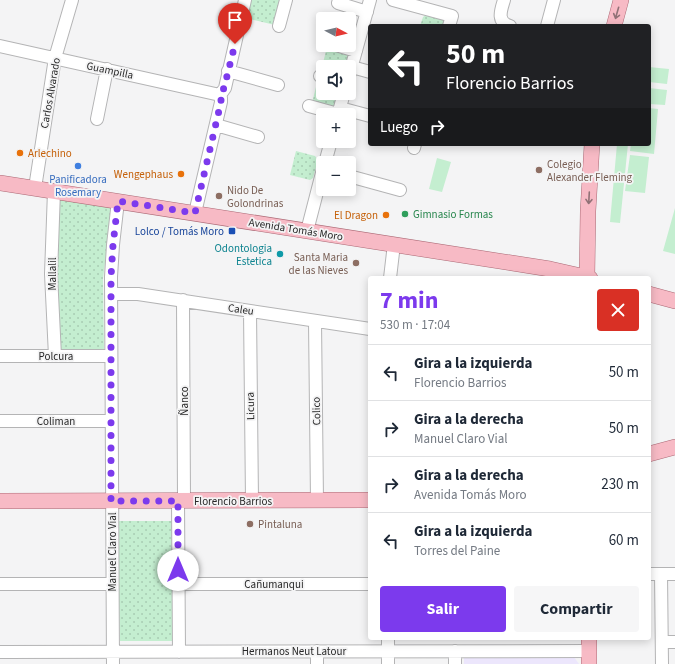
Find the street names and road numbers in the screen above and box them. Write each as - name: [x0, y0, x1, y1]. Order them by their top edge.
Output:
- street label: Carlos Alvarado: [37, 56, 64, 130]
- street label: Guampilla: [85, 58, 135, 83]
- street label: Avenida Tomás Moro: [248, 215, 344, 244]
- street label: Mallalil: [45, 257, 60, 291]
- street label: Caleu: [227, 300, 255, 319]
- street label: Polcura: [39, 349, 73, 364]
- street label: Ñanco: [177, 386, 192, 416]
- street label: Licura: [243, 392, 258, 420]
- street label: Colico: [309, 397, 324, 425]
- street label: Coliman: [37, 414, 75, 429]
- street label: Florencio Barrios: [194, 494, 272, 509]
- street label: Manuel Claro Vial: [105, 512, 120, 592]
- street label: Cañumanqui: [244, 577, 304, 592]
- street label: Hermanos Neut Latour: [242, 644, 346, 659]

